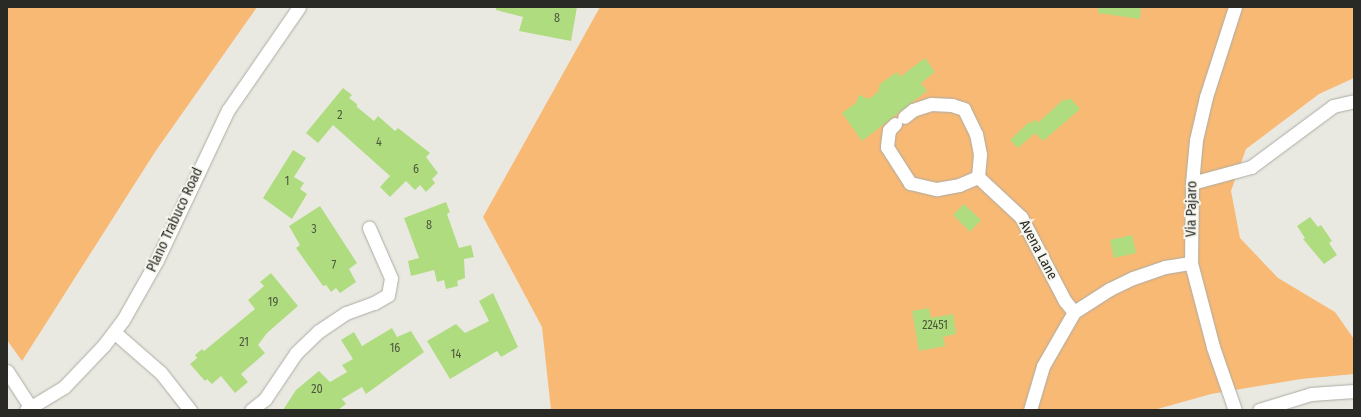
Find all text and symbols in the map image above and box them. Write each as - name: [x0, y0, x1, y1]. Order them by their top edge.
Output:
- house number: 8: [554, 12, 560, 26]
- house number: 2: [337, 109, 343, 123]
- house number: 4: [376, 136, 382, 150]
- house number: 6: [413, 163, 419, 177]
- street label: Plano Trabuco Road: [143, 165, 207, 275]
- house number: 1: [285, 175, 289, 189]
- street label: Via Pajaro: [1183, 181, 1201, 237]
- street label: Avena Lane: [1015, 217, 1061, 283]
- house number: 8: [426, 219, 432, 233]
- house number: 3: [311, 223, 317, 237]
- house number: 7: [332, 259, 336, 273]
- house number: 19: [268, 296, 278, 310]
- house number: 22451: [922, 319, 948, 333]
- house number: 21: [239, 336, 249, 350]
- house number: 16: [390, 342, 400, 356]
- house number: 14: [451, 348, 461, 362]
- house number: 20: [311, 383, 323, 397]

